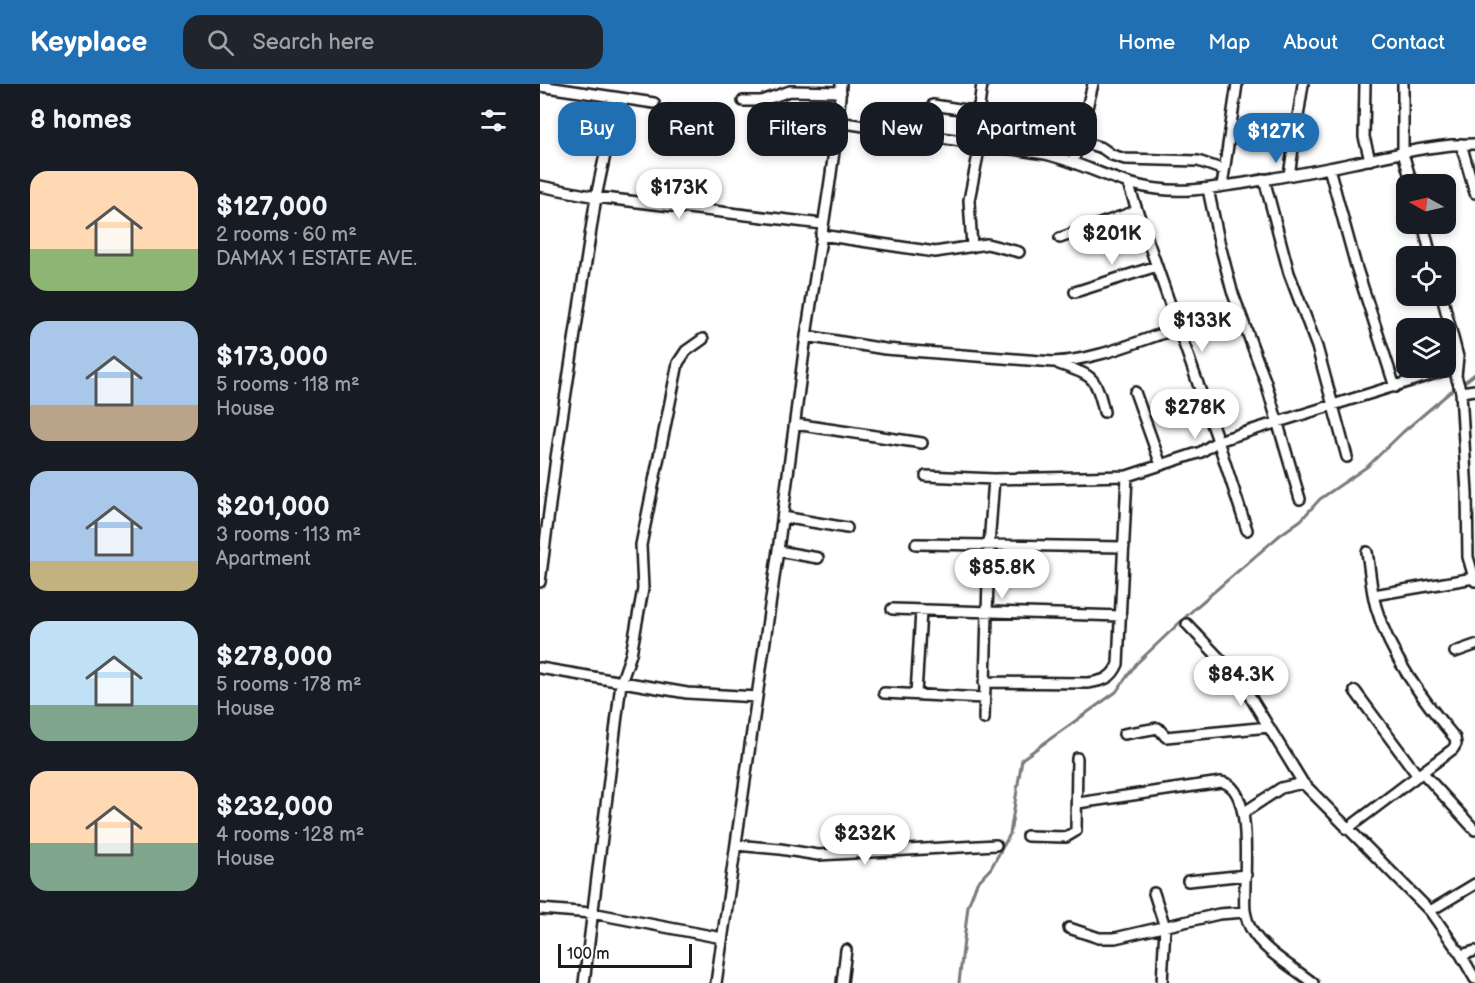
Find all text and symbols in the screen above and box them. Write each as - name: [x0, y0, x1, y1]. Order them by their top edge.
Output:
- search box: [183, 15, 603, 69]
- text: Keyplace: [30, 26, 147, 59]
- icon: search: [204, 26, 237, 59]
- text: Search here: [252, 29, 374, 56]
- text: Home: [1118, 30, 1175, 55]
- text: Map: [1208, 30, 1250, 55]
- text: About: [1283, 30, 1338, 55]
- text: Contact: [1371, 30, 1445, 55]
- chip: Buy: [558, 102, 636, 156]
- chip: Rent: [648, 102, 735, 156]
- chip: Filters: [747, 102, 848, 156]
- chip: New: [860, 102, 944, 156]
- chip: Apartment: [956, 102, 1097, 156]
- icon: filters: [477, 104, 510, 137]
- text: 8 homes: [30, 105, 132, 136]
- pin: $127K: [1234, 113, 1318, 164]
- text: $127K: [1247, 120, 1305, 144]
- pin: $173K: [637, 169, 721, 220]
- north arrow: [1396, 174, 1456, 234]
- map controls: [1396, 174, 1456, 378]
- text: $173K: [650, 176, 708, 200]
- text: $127,000: [216, 192, 328, 223]
- icon: home: [78, 195, 150, 267]
- pin: $201K: [1070, 215, 1154, 266]
- text: $201K: [1082, 222, 1142, 246]
- text: 2 rooms · 60 m²: [216, 223, 357, 247]
- button: locate: [1396, 246, 1456, 306]
- text: DAMAX 1 ESTATE AVE.: [216, 247, 417, 271]
- pin: $133K: [1160, 302, 1244, 353]
- text: $133K: [1173, 309, 1231, 333]
- button: layers: [1396, 318, 1456, 378]
- text: $173,000: [216, 342, 328, 373]
- icon: home: [78, 345, 150, 417]
- text: 5 rooms · 118 m²: [216, 373, 360, 397]
- pin: $278K: [1153, 389, 1237, 440]
- text: $278K: [1164, 396, 1226, 420]
- text: House: [216, 397, 275, 421]
- text: $201,000: [216, 492, 330, 523]
- icon: home: [78, 495, 150, 567]
- text: 3 rooms · 113 m²: [216, 523, 361, 547]
- text: Apartment: [216, 547, 311, 571]
- pin: $85.8K: [953, 549, 1051, 600]
- text: $85.8K: [969, 556, 1035, 580]
- text: $278,000: [216, 642, 332, 673]
- icon: home: [78, 645, 150, 717]
- pin: $84.3K: [1192, 656, 1290, 707]
- text: $84.3K: [1208, 663, 1274, 687]
- text: 5 rooms · 178 m²: [216, 673, 362, 697]
- text: House: [216, 697, 275, 721]
- text: $232,000: [216, 792, 333, 823]
- icon: home: [78, 795, 150, 867]
- pin: $232K: [823, 815, 907, 866]
- text: $232K: [834, 822, 896, 846]
- text: 4 rooms · 128 m²: [216, 823, 364, 847]
- text: House: [216, 847, 275, 871]
- scale bar: [558, 941, 692, 968]
- text: 100 m: [567, 945, 610, 964]

